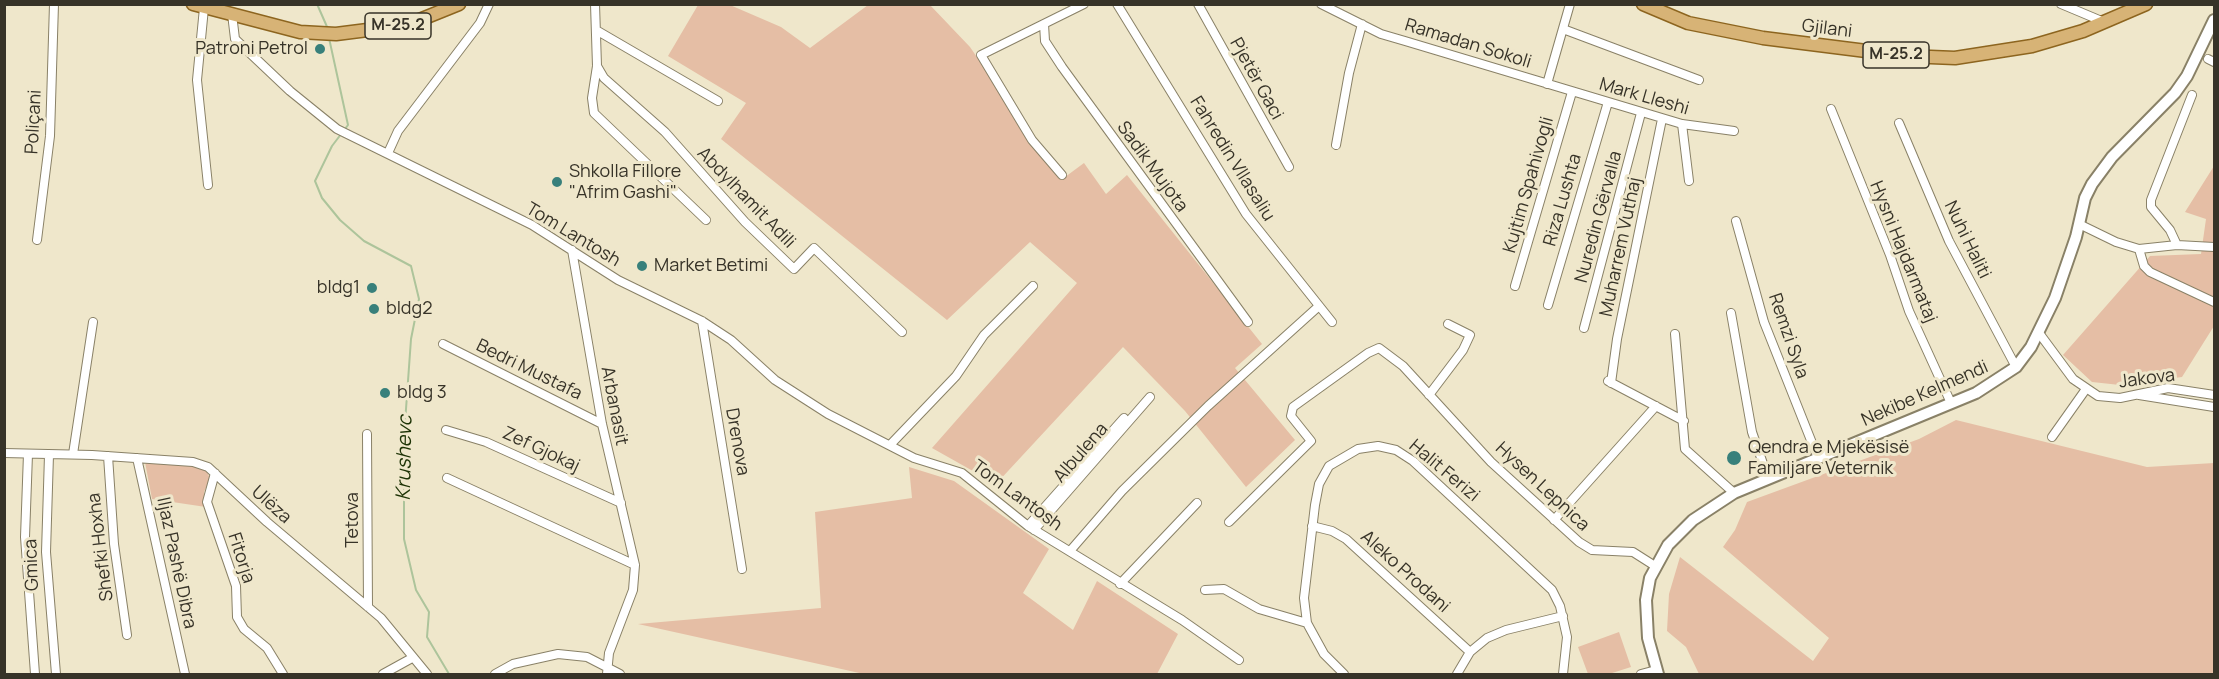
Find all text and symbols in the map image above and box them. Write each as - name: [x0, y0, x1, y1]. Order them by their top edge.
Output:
- road number: M-25.2: [365, 13, 431, 39]
- street label: Ramadan Sokoli: [1402, 15, 1534, 73]
- street label: Gjilani: [1801, 15, 1853, 43]
- street label: Pjetër Gaci: [1225, 34, 1287, 124]
- place label: Patroni Petrol: [195, 38, 308, 60]
- marker: Patroni Petrol: [313, 42, 327, 56]
- road number: M-25.2: [1863, 42, 1929, 68]
- street label: Mark Lleshi: [1597, 74, 1691, 120]
- street label: Poliçani: [22, 89, 46, 155]
- street label: Fahredin Vllasaliu: [1185, 93, 1279, 225]
- street label: Kujtim Spahivogli: [1499, 114, 1559, 256]
- street label: Sadik Mujota: [1112, 118, 1192, 216]
- street label: Abdylhamit Adili: [692, 143, 800, 253]
- street label: Nuredin Gërvalla: [1571, 149, 1627, 285]
- street label: Riza Lushta: [1539, 151, 1587, 249]
- place label: Shkolla Fillore "Afrim Gashi": [569, 161, 681, 204]
- marker: Shkolla Fillore "Afrim Gashi": [550, 175, 564, 189]
- street label: Muharrem Vuthaj: [1596, 175, 1646, 319]
- street label: Hysni Hajdarmataj: [1865, 178, 1941, 326]
- street label: Tom Lantosh: [522, 198, 624, 272]
- street label: Nuhi Haliti: [1939, 198, 1995, 282]
- place label: Market Betimi: [654, 255, 768, 277]
- marker: Market Betimi: [635, 259, 649, 273]
- place label: bldg1: [317, 277, 360, 299]
- marker: bldg1: [365, 281, 379, 295]
- street label: Remzi Syla: [1763, 290, 1813, 382]
- place label: bldg2: [386, 298, 432, 320]
- marker: bldg2: [367, 302, 381, 316]
- street label: Bedri Mustafa: [473, 335, 585, 405]
- street label: Nekibe Kelmendi: [1858, 356, 1992, 432]
- street label: Arbanasit: [596, 365, 632, 447]
- street label: Jakova: [2118, 365, 2176, 393]
- place label: bldg 3: [397, 382, 447, 404]
- marker: bldg 3: [378, 386, 392, 400]
- street label: Drenova: [720, 407, 754, 477]
- water label: Krushevc: [392, 415, 418, 501]
- street label: Albulena: [1049, 419, 1113, 487]
- street label: Zef Gjokaj: [499, 423, 583, 477]
- street label: Halit Ferizi: [1404, 435, 1484, 507]
- place label: Qendra e Mjekësisë Familjare Veternik: [1748, 437, 1909, 480]
- street label: Hysen Lepnica: [1490, 438, 1594, 536]
- marker: Qendra e Mjekësisë Familjare Veternik: [1725, 449, 1743, 467]
- street label: Tom Lantosh: [968, 456, 1066, 536]
- street label: Ulëza: [247, 481, 295, 529]
- street label: Shefki Hoxha: [84, 492, 118, 602]
- street label: Tetova: [342, 492, 364, 548]
- street label: Iljaz Pashë Dibra: [152, 495, 200, 631]
- street label: Aleko Prodani: [1356, 526, 1454, 618]
- street label: Fitorja: [223, 530, 259, 586]
- street label: Gmica: [20, 539, 44, 591]

